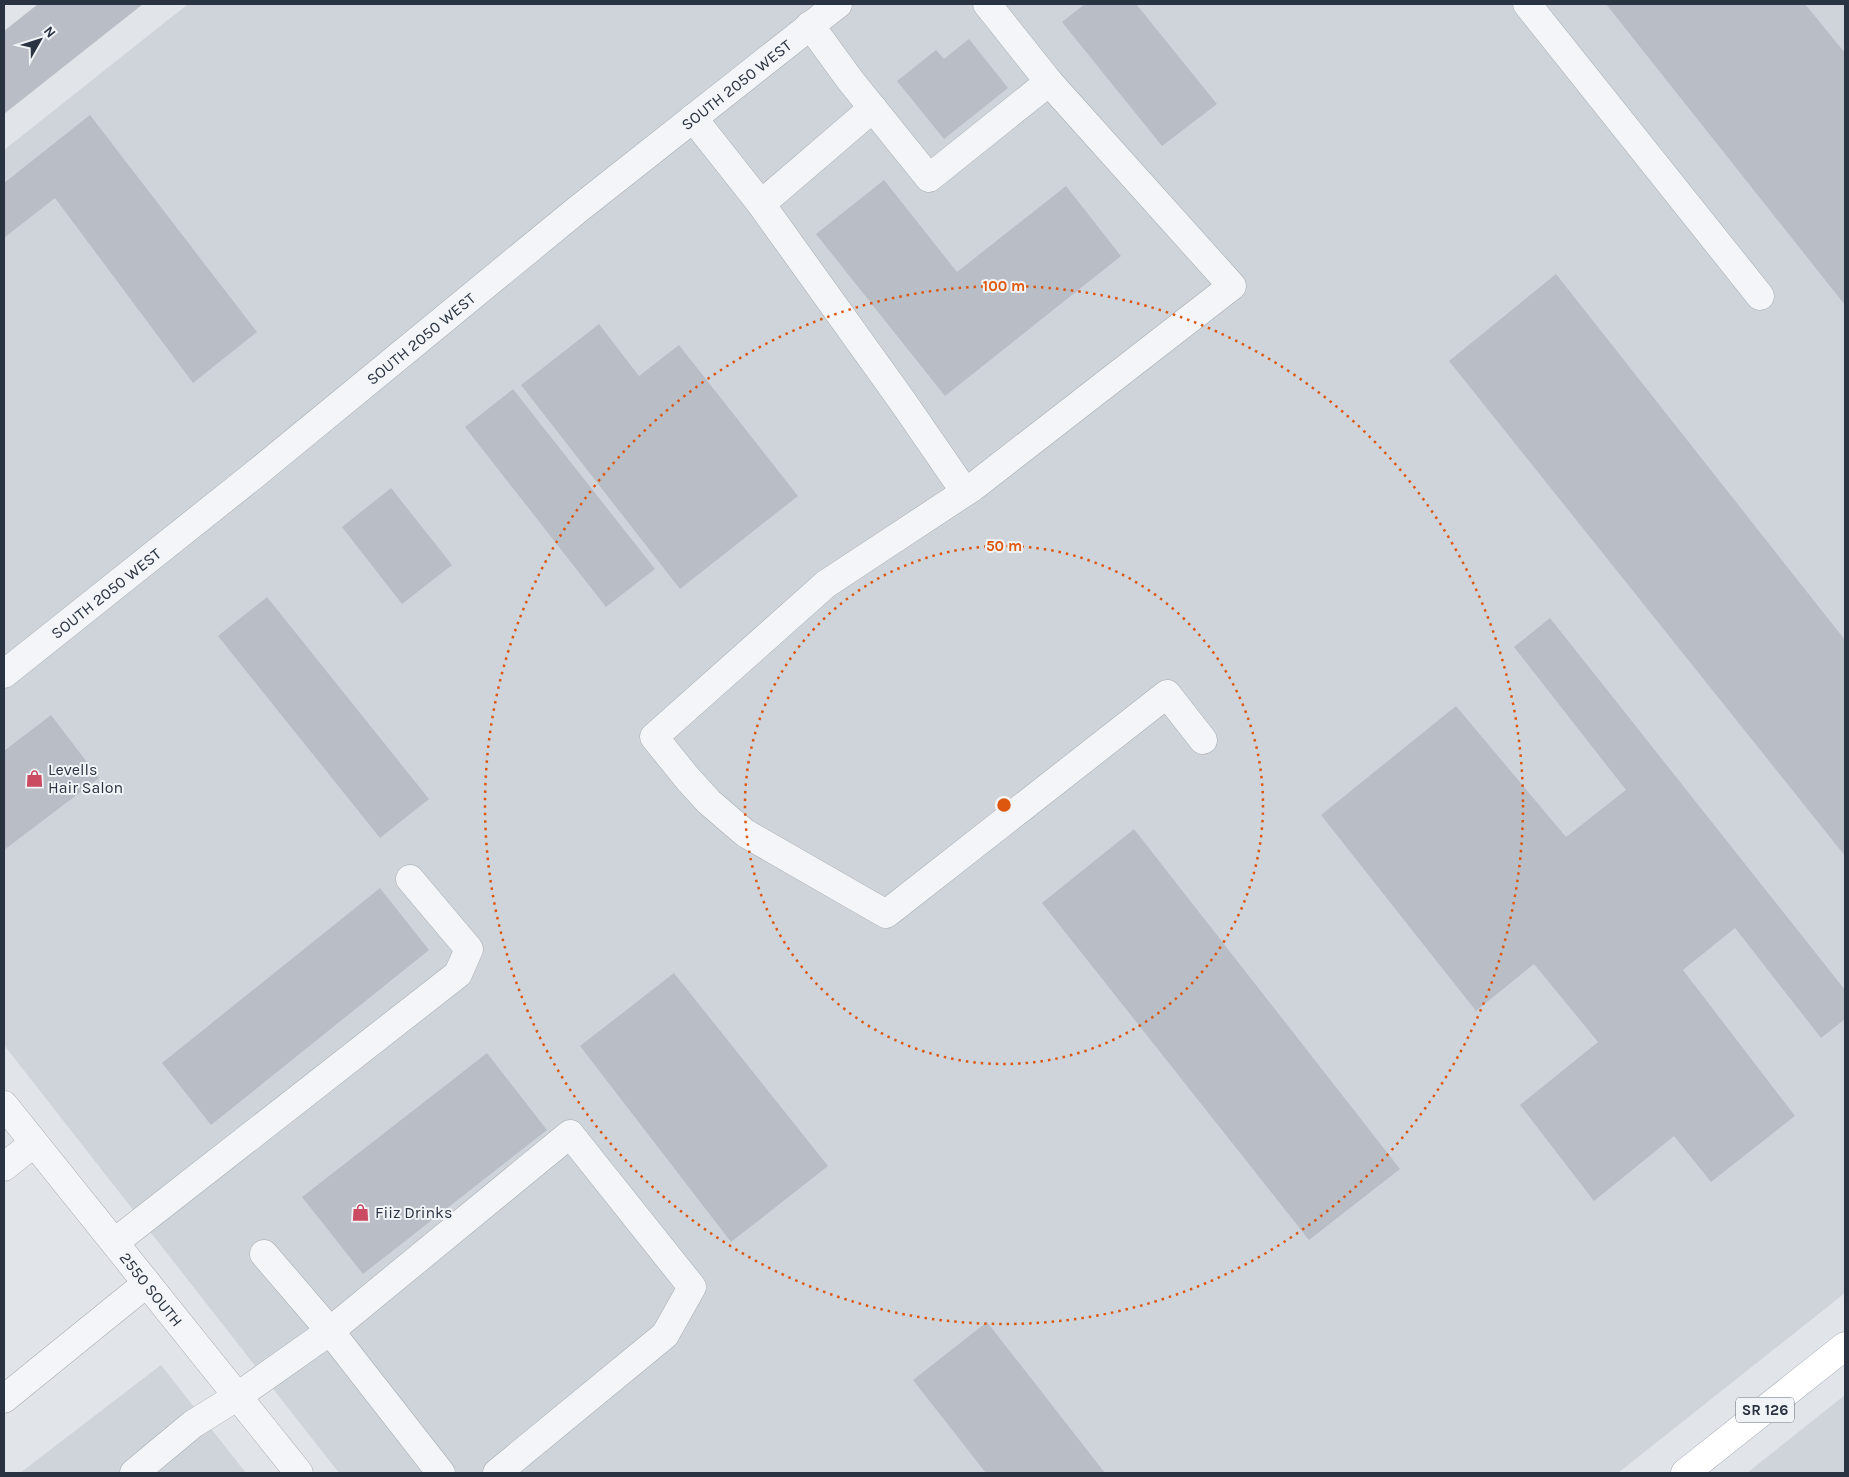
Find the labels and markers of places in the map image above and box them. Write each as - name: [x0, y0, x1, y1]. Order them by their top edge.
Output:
- place label: Levells Hair Salon: [48, 760, 123, 797]
- shop icon: Levells Hair Salon: [24, 768, 44, 788]
- centre of rings: [995, 796, 1013, 814]
- shop icon: Fiiz Drinks: [351, 1202, 371, 1222]
- place label: Fiiz Drinks: [375, 1203, 453, 1222]

